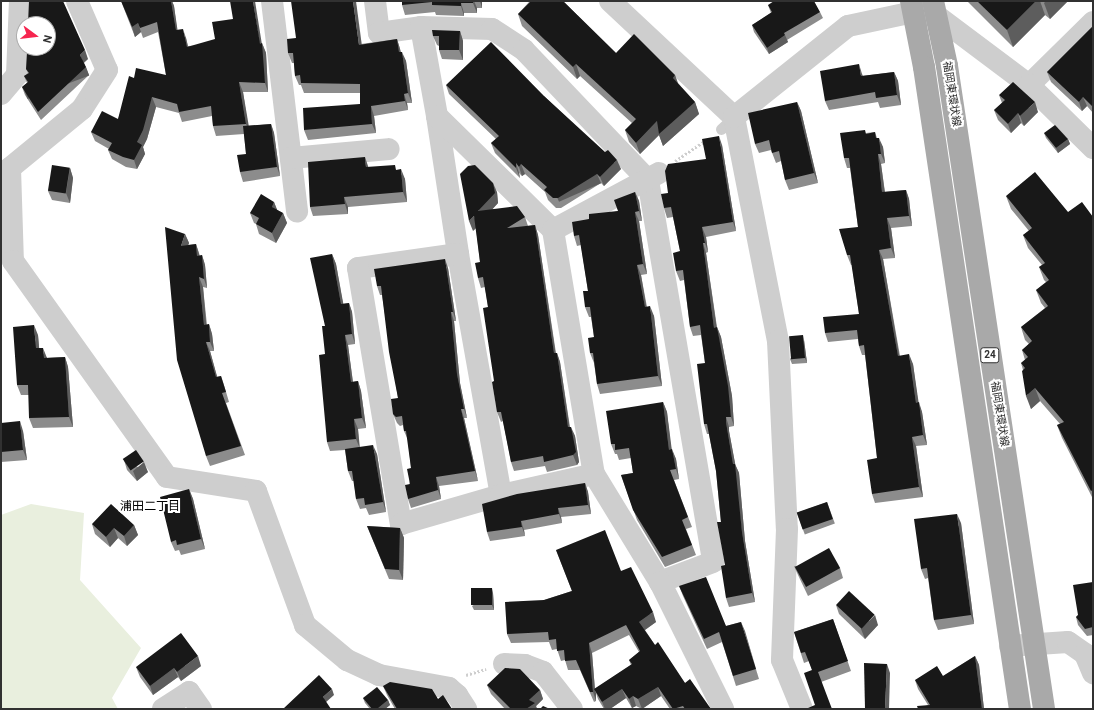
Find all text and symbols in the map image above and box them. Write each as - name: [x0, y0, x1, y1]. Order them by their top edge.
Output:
- north arrow: [16, 16, 56, 56]
- text: N: [40, 34, 54, 44]
- street label: 福岡東環状線: [939, 60, 963, 128]
- road number: 24: [980, 347, 1000, 363]
- street label: 福岡東環状線: [987, 380, 1011, 448]
- district label: 浦田二丁目: [120, 500, 180, 514]

